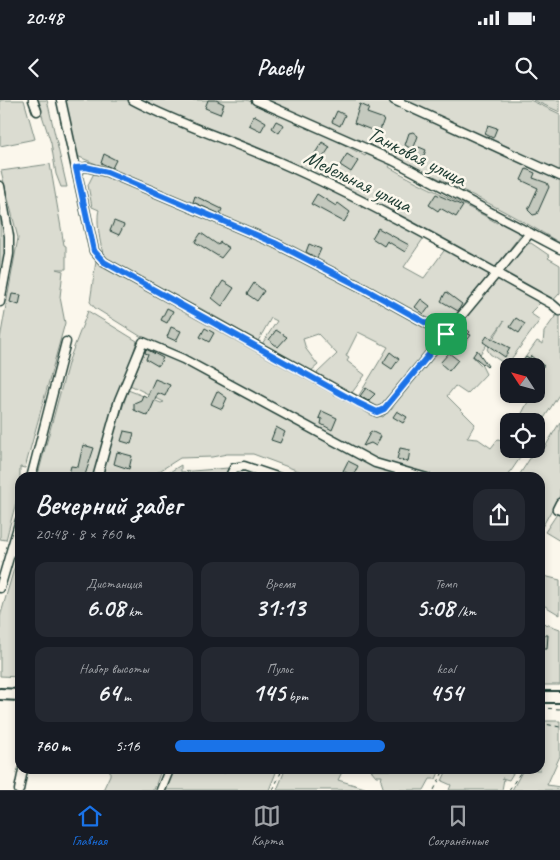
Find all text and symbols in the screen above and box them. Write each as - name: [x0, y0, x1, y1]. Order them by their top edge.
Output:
- text: 20:48: [25, 6, 63, 30]
- icon: back: [20, 54, 48, 82]
- text: Pacely: [257, 54, 303, 82]
- icon: search: [512, 54, 540, 82]
- street label: Танковая улица: [363, 120, 472, 193]
- street label: Мебельная улица: [300, 144, 418, 219]
- pin: [425, 313, 467, 355]
- icon: arrive: [432, 320, 460, 348]
- north arrow: [500, 358, 545, 402]
- map controls: [500, 358, 545, 458]
- button: locate: [500, 413, 545, 458]
- text: Вечерний забег: [35, 487, 182, 522]
- button: share: [473, 489, 525, 541]
- text: 20:48 · 8 × 760 m: [35, 524, 134, 544]
- text: Дистанция: [86, 575, 142, 592]
- text: Время: [265, 575, 295, 592]
- text: Темп: [435, 575, 457, 592]
- text: 6.08: [86, 592, 125, 624]
- text: 31:13: [255, 592, 305, 624]
- text: 5:08: [416, 592, 454, 624]
- text: km: [125, 603, 142, 620]
- text: /km: [454, 603, 476, 620]
- text: Набор высоты: [79, 660, 149, 677]
- text: Пульс: [266, 660, 294, 677]
- text: kcal: [437, 660, 455, 677]
- text: 64: [97, 677, 120, 709]
- text: 145: [252, 677, 285, 709]
- text: 454: [429, 677, 463, 709]
- text: m: [120, 688, 131, 705]
- text: bpm: [285, 688, 308, 705]
- text: 760 m: [35, 736, 70, 756]
- text: 5:16: [115, 736, 140, 756]
- tab: Главная: [72, 802, 107, 849]
- tab: Карта: [251, 802, 283, 849]
- tab: Сохранённые: [427, 802, 488, 849]

